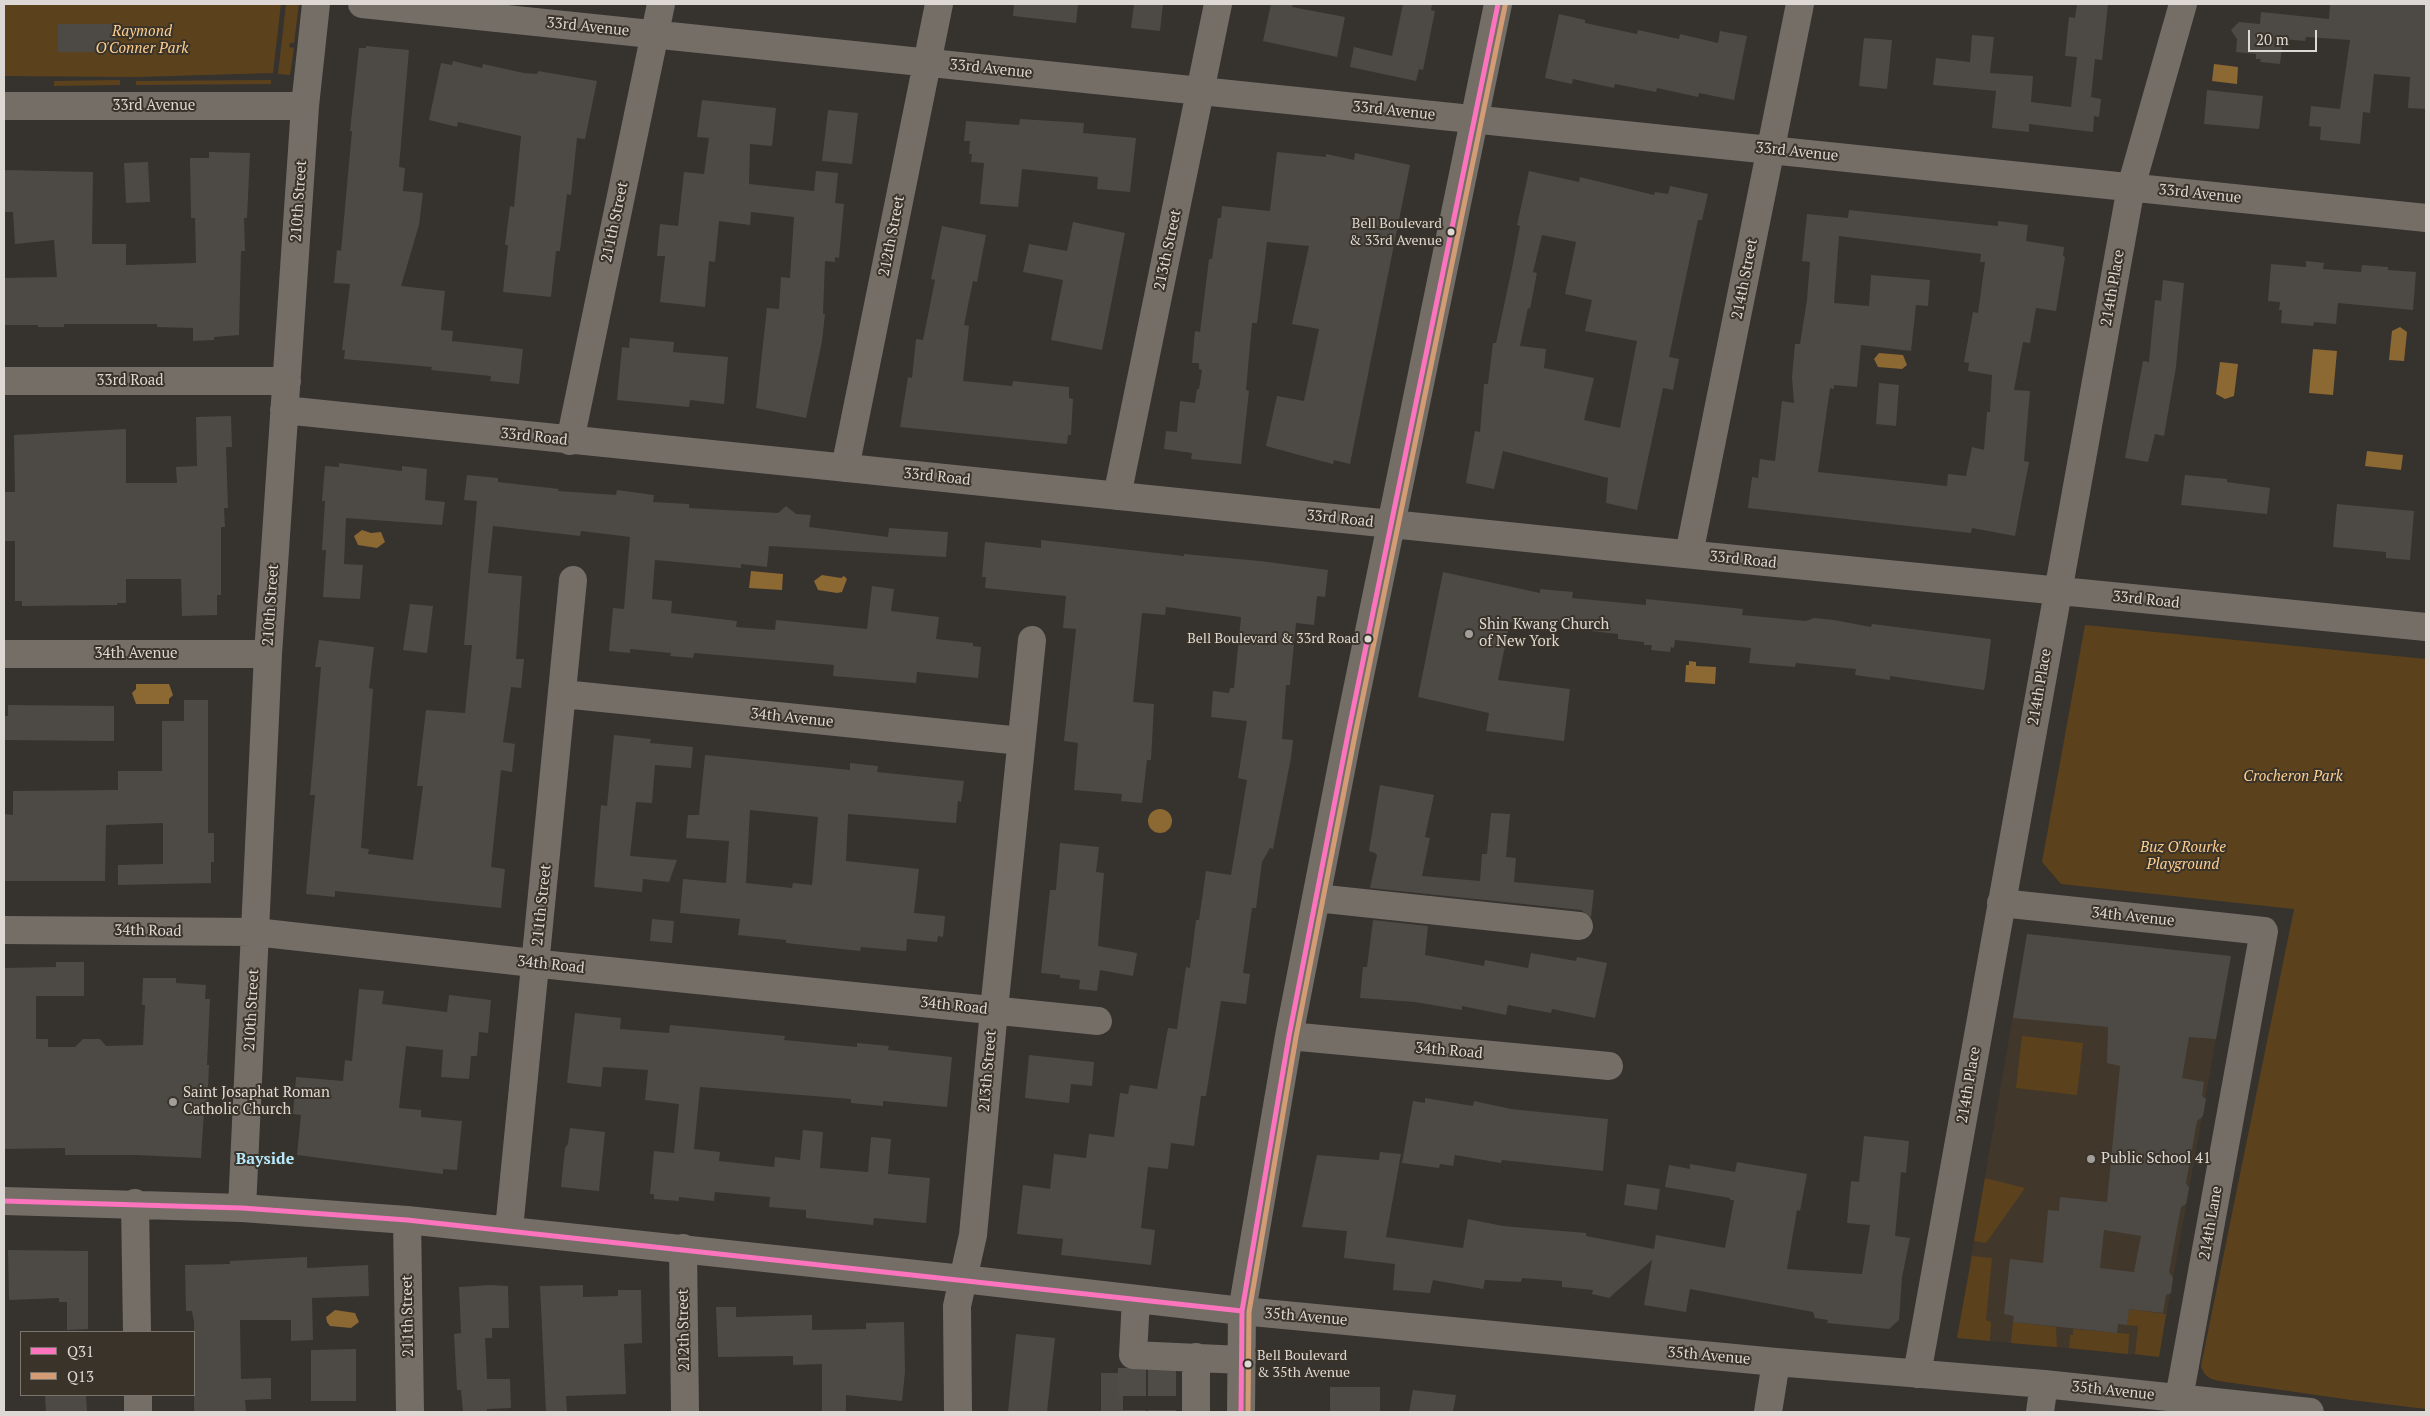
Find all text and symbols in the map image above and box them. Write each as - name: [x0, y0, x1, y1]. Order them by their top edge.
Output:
- street label: 33rd Avenue: [546, 14, 630, 40]
- scale bar: [2250, 20, 2319, 52]
- park label: Raymond O'Conner Park: [96, 23, 188, 58]
- text: 20 m: [2256, 29, 2289, 49]
- street label: 33rd Avenue: [949, 56, 1033, 82]
- street label: 33rd Avenue: [113, 97, 195, 115]
- street label: 33rd Avenue: [1352, 98, 1436, 124]
- street label: 33rd Avenue: [1755, 139, 1839, 165]
- street label: 210th Street: [287, 159, 311, 243]
- street label: 211th Street: [598, 180, 632, 264]
- street label: 33rd Avenue: [2158, 181, 2242, 207]
- street label: 212th Street: [875, 194, 909, 278]
- street label: 213th Street: [1151, 208, 1185, 292]
- place label: Bell Boulevard & 33rd Avenue: [1349, 216, 1442, 248]
- marker: Bell Boulevard & 33rd Avenue: [1446, 227, 1456, 237]
- street label: 214th Street: [1728, 237, 1762, 321]
- street label: 214th Place: [2097, 248, 2129, 328]
- street label: 33rd Road: [96, 372, 164, 390]
- street label: 33rd Road: [500, 425, 568, 449]
- street label: 33rd Road: [903, 465, 971, 489]
- street label: 33rd Road: [1306, 507, 1374, 531]
- street label: 33rd Road: [1709, 548, 1777, 572]
- street label: 210th Street: [259, 563, 283, 647]
- street label: 33rd Road: [2112, 588, 2180, 612]
- place label: Shin Kwang Church of New York: [1479, 616, 1609, 651]
- marker: Shin Kwang Church of New York: [1463, 628, 1475, 640]
- place label: Bell Boulevard & 33rd Road: [1187, 631, 1359, 647]
- marker: Bell Boulevard & 33rd Road: [1363, 634, 1373, 644]
- street label: 34th Avenue: [94, 645, 178, 663]
- street label: 214th Place: [2024, 647, 2056, 727]
- street label: 34th Avenue: [750, 705, 834, 731]
- park label: Crocheron Park: [2243, 768, 2343, 786]
- park label: Buz O'Rourke Playground: [2140, 839, 2226, 874]
- street label: 211th Street: [529, 863, 555, 947]
- street label: 34th Avenue: [2091, 904, 2175, 930]
- street label: 34th Road: [114, 921, 182, 941]
- street label: 34th Road: [517, 953, 585, 977]
- street label: 210th Street: [241, 969, 263, 1051]
- street label: 34th Road: [920, 994, 988, 1018]
- street label: 213th Street: [975, 1029, 1001, 1113]
- street label: 34th Road: [1415, 1039, 1483, 1063]
- street label: 214th Place: [1953, 1045, 1985, 1125]
- place label: Saint Josaphat Roman Catholic Church: [183, 1084, 330, 1119]
- marker: Saint Josaphat Roman Catholic Church: [167, 1096, 179, 1108]
- district label: Bayside: [236, 1149, 294, 1169]
- place label: Public School 41: [2101, 1150, 2211, 1168]
- marker: Public School 41: [2085, 1153, 2097, 1165]
- street label: 214th Lane: [2196, 1185, 2226, 1261]
- street label: 211th Street: [398, 1275, 418, 1357]
- street label: 212th Street: [674, 1289, 694, 1371]
- street label: 35th Avenue: [1264, 1304, 1348, 1330]
- legend: [20, 1331, 195, 1396]
- text: Q31: [67, 1341, 94, 1361]
- street label: 35th Avenue: [1667, 1343, 1751, 1369]
- place label: Bell Boulevard & 35th Avenue: [1257, 1348, 1350, 1380]
- marker: Bell Boulevard & 35th Avenue: [1243, 1359, 1253, 1369]
- text: Q13: [67, 1366, 94, 1386]
- street label: 35th Avenue: [2071, 1378, 2155, 1404]

